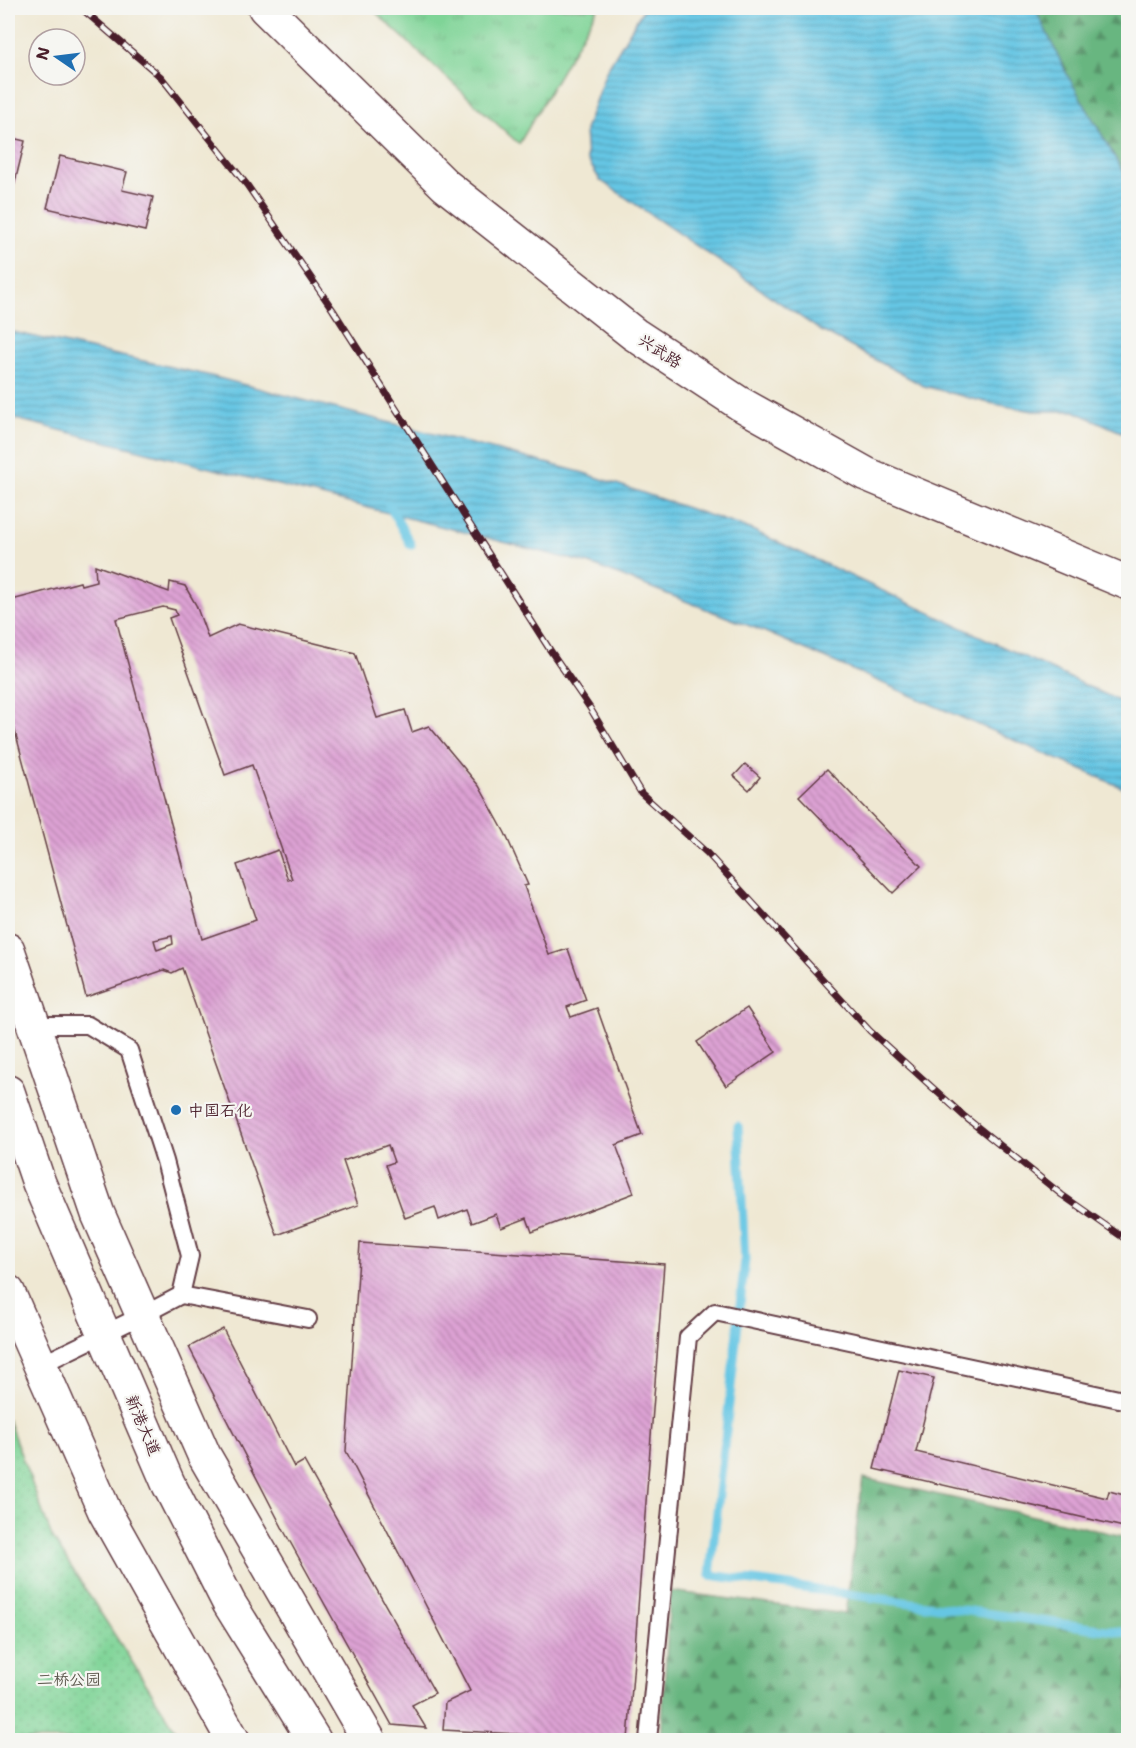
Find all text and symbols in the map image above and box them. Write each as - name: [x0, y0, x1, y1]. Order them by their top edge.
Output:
- north arrow: [27, 27, 87, 87]
- text: N: [31, 45, 55, 62]
- street label: 兴武路: [634, 329, 686, 373]
- place label: 中国石化: [188, 1100, 252, 1121]
- marker: 中国石化: [169, 1103, 183, 1117]
- street label: 新港大道: [121, 1391, 165, 1459]
- park label: 二桥公园: [37, 1669, 101, 1690]

